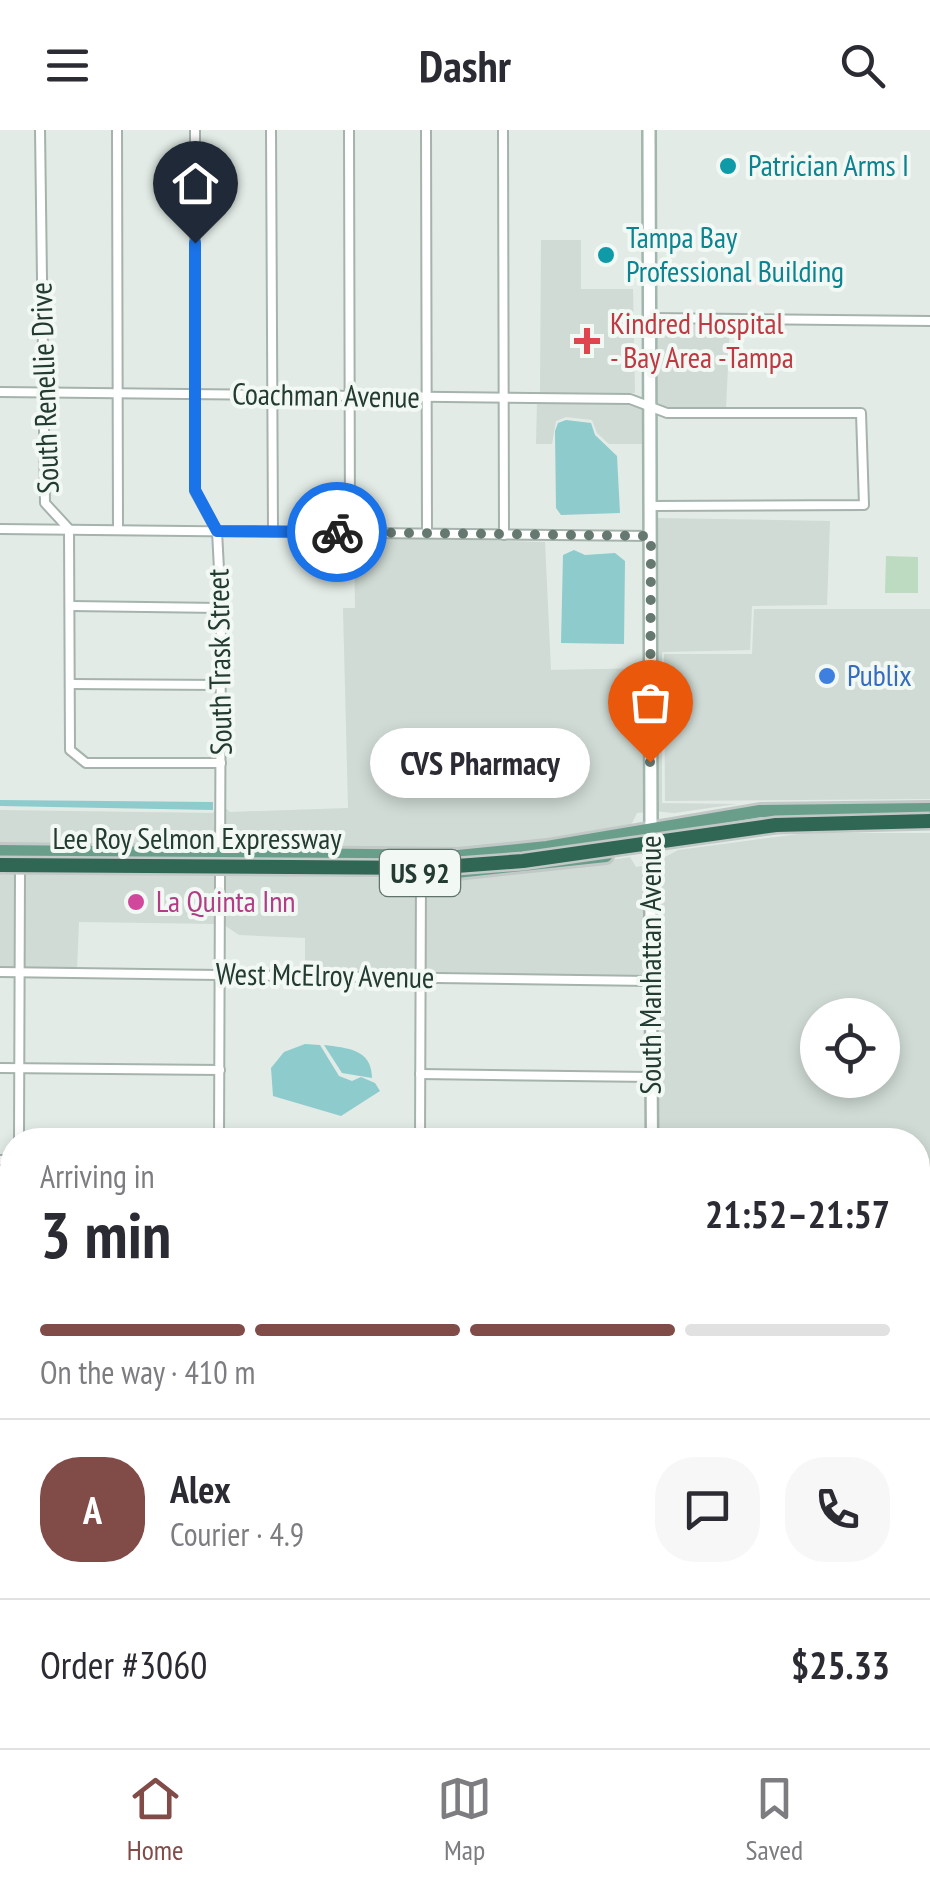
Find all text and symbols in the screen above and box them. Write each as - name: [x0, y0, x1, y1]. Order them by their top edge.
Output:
- text: Dashr: [419, 36, 511, 94]
- icon: menu: [40, 38, 95, 93]
- icon: search: [835, 38, 890, 93]
- pin: [153, 141, 238, 244]
- place label: Patrician Arms I: [748, 145, 909, 184]
- marker: Patrician Arms I: [717, 155, 739, 177]
- icon: home: [168, 156, 223, 211]
- place label: Tampa Bay Professional Building: [626, 217, 844, 290]
- marker: Tampa Bay Professional Building: [595, 244, 617, 266]
- street label: South Renellie Drive: [20, 282, 67, 494]
- place label: Kindred Hospital - Bay Area -Tampa: [610, 303, 794, 376]
- marker: Kindred Hospital - Bay Area -Tampa: [574, 328, 600, 354]
- street label: Coachman Avenue: [232, 373, 420, 416]
- courier: [287, 482, 387, 582]
- icon: bike: [310, 505, 365, 560]
- street label: South Trask Street: [197, 568, 240, 756]
- place label: Publix: [847, 655, 912, 694]
- pin: [608, 660, 693, 763]
- marker: Publix: [816, 665, 838, 687]
- icon: bag: [623, 675, 678, 730]
- callout: CVS Pharmacy: [370, 727, 590, 797]
- text: CVS Pharmacy: [400, 742, 560, 784]
- street label: Lee Roy Selmon Expressway: [52, 818, 342, 857]
- street label: South Manhattan Avenue: [630, 835, 669, 1095]
- road number: US 92: [380, 850, 460, 896]
- place label: La Quinta Inn: [156, 881, 296, 920]
- marker: La Quinta Inn: [125, 891, 147, 913]
- street label: West McElroy Avenue: [215, 953, 435, 996]
- map controls: [800, 998, 900, 1098]
- button: locate: [800, 998, 900, 1098]
- text: Arriving in: [40, 1155, 155, 1197]
- text: 21:52–21:57: [705, 1189, 890, 1238]
- text: 3 min: [40, 1192, 171, 1276]
- text: On the way · 410 m: [40, 1351, 255, 1393]
- button: chat: [655, 1457, 760, 1562]
- button: phone: [785, 1457, 890, 1562]
- text: Alex: [170, 1464, 231, 1513]
- text: A: [83, 1485, 102, 1534]
- text: Courier · 4.9: [170, 1513, 304, 1555]
- text: Order #3060: [40, 1640, 207, 1689]
- text: $25.33: [791, 1640, 890, 1689]
- tab: Home: [127, 1771, 184, 1868]
- tab: Map: [437, 1771, 492, 1868]
- tab: Saved: [746, 1771, 803, 1868]

